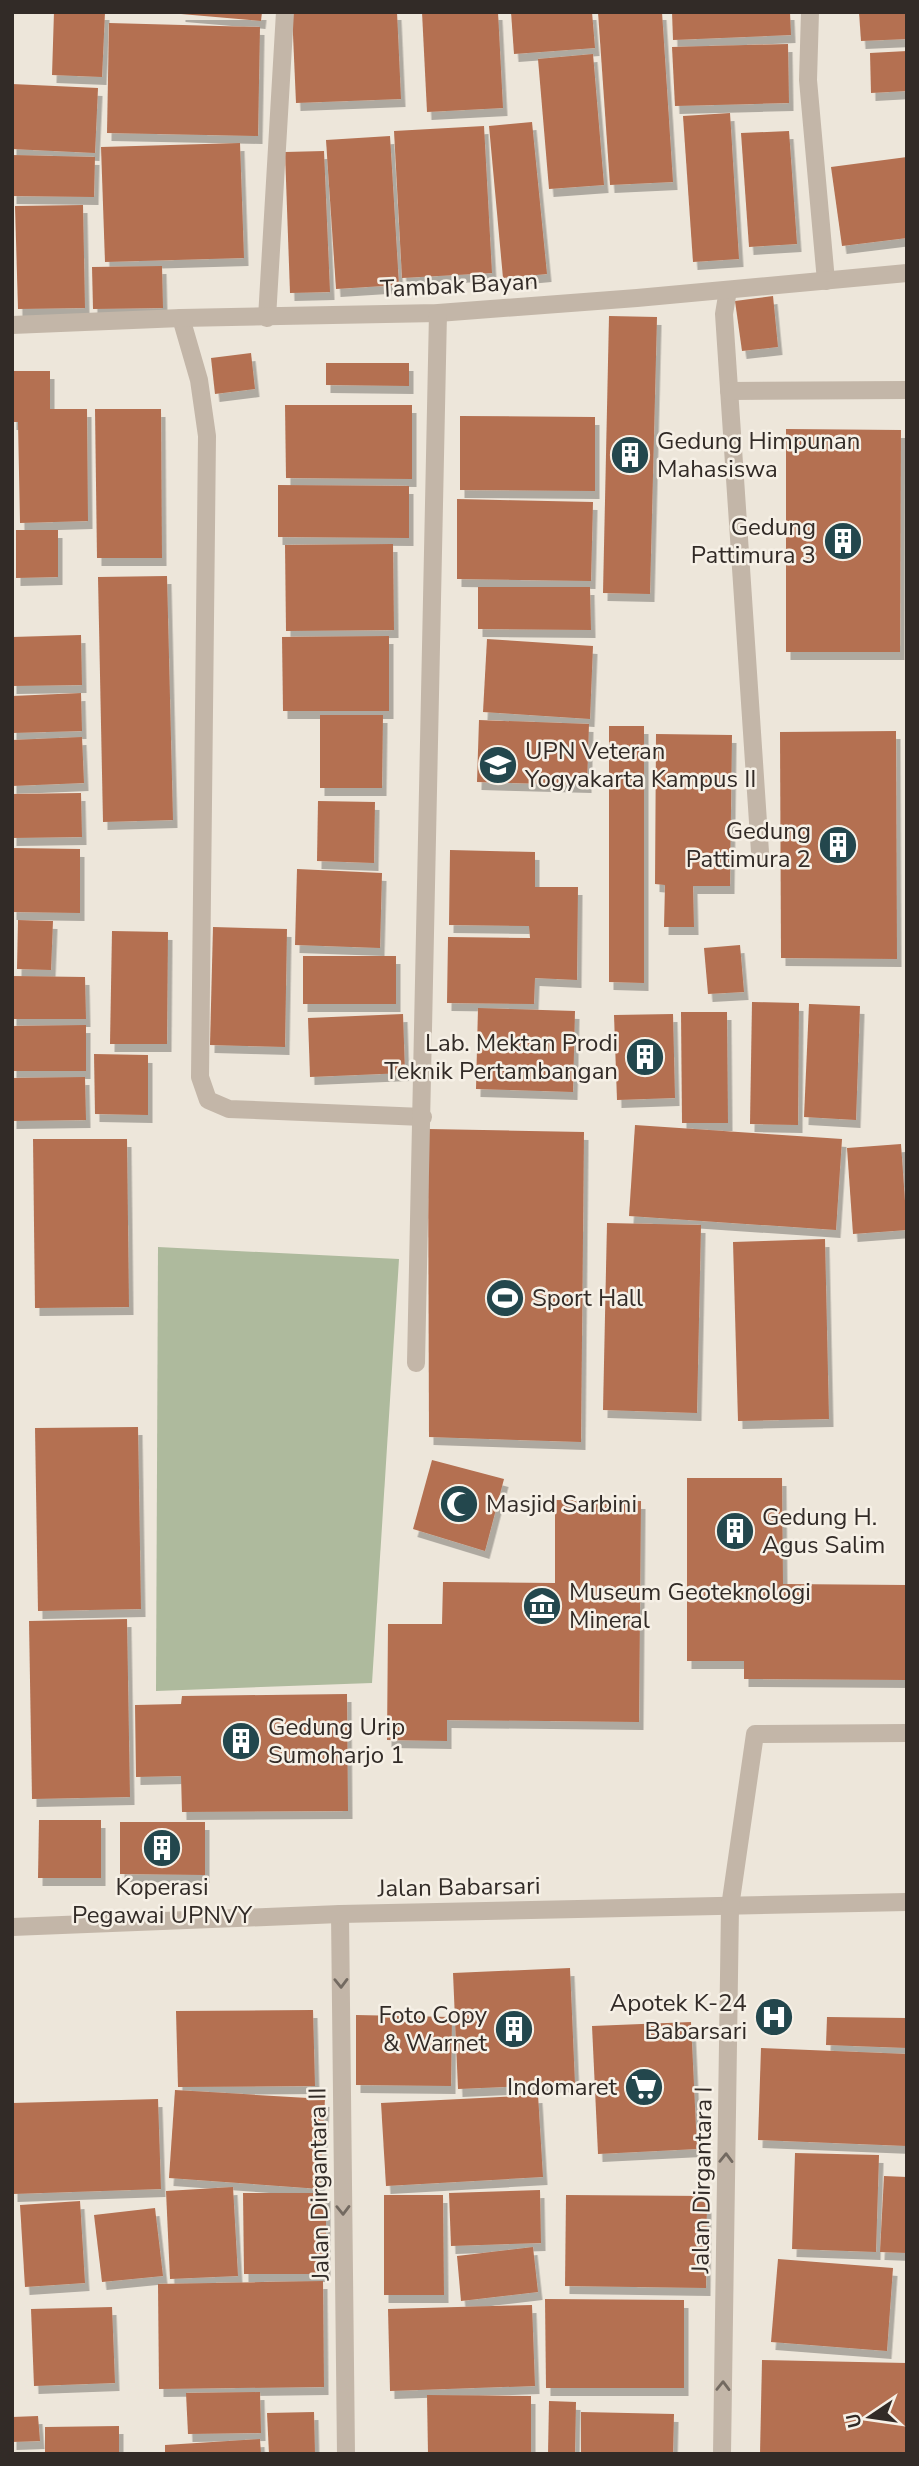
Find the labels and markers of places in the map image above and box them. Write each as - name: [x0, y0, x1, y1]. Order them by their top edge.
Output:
- place label: Gedung Himpunan Mahasiswa: [657, 425, 860, 485]
- building icon: Gedung Himpunan Mahasiswa: [609, 434, 651, 476]
- place label: Gedung Pattimura 3: [691, 511, 816, 571]
- building icon: Gedung Pattimura 3: [822, 520, 864, 562]
- place label: UPN Veteran Yogyakarta Kampus II: [524, 735, 756, 795]
- school or university icon: UPN Veteran Yogyakarta Kampus II: [477, 744, 519, 786]
- place label: Gedung Pattimura 2: [686, 815, 811, 875]
- building icon: Gedung Pattimura 2: [817, 824, 859, 866]
- place label: Lab. Mektan Prodi Teknik Pertambangan: [384, 1027, 618, 1087]
- building icon: Lab. Mektan Prodi Teknik Pertambangan: [624, 1036, 666, 1078]
- sports icon: Sport Hall: [484, 1277, 526, 1319]
- place label: Sport Hall: [532, 1282, 643, 1314]
- mosque icon: Masjid Sarbini: [438, 1483, 480, 1525]
- place label: Masjid Sarbini: [486, 1488, 637, 1520]
- place label: Gedung H. Agus Salim: [762, 1501, 885, 1561]
- building icon: Gedung H. Agus Salim: [714, 1510, 756, 1552]
- place label: Museum Geoteknologi Mineral: [569, 1576, 811, 1636]
- museum icon: Museum Geoteknologi Mineral: [521, 1585, 563, 1627]
- place label: Gedung Urip Sumoharjo 1: [268, 1711, 405, 1771]
- building icon: Gedung Urip Sumoharjo 1: [220, 1720, 262, 1762]
- building icon: Koperasi Pegawai UPNVY: [141, 1827, 183, 1869]
- place label: Koperasi Pegawai UPNVY: [72, 1871, 253, 1931]
- place label: Apotek K-24 Babarsari: [610, 1987, 747, 2047]
- hospital icon: Apotek K-24 Babarsari: [753, 1996, 795, 2038]
- place label: Foto Copy & Warnet: [378, 1999, 488, 2059]
- building icon: Foto Copy & Warnet: [493, 2008, 535, 2050]
- supermarket icon: Indomaret: [623, 2066, 665, 2108]
- place label: Indomaret: [507, 2071, 618, 2103]

